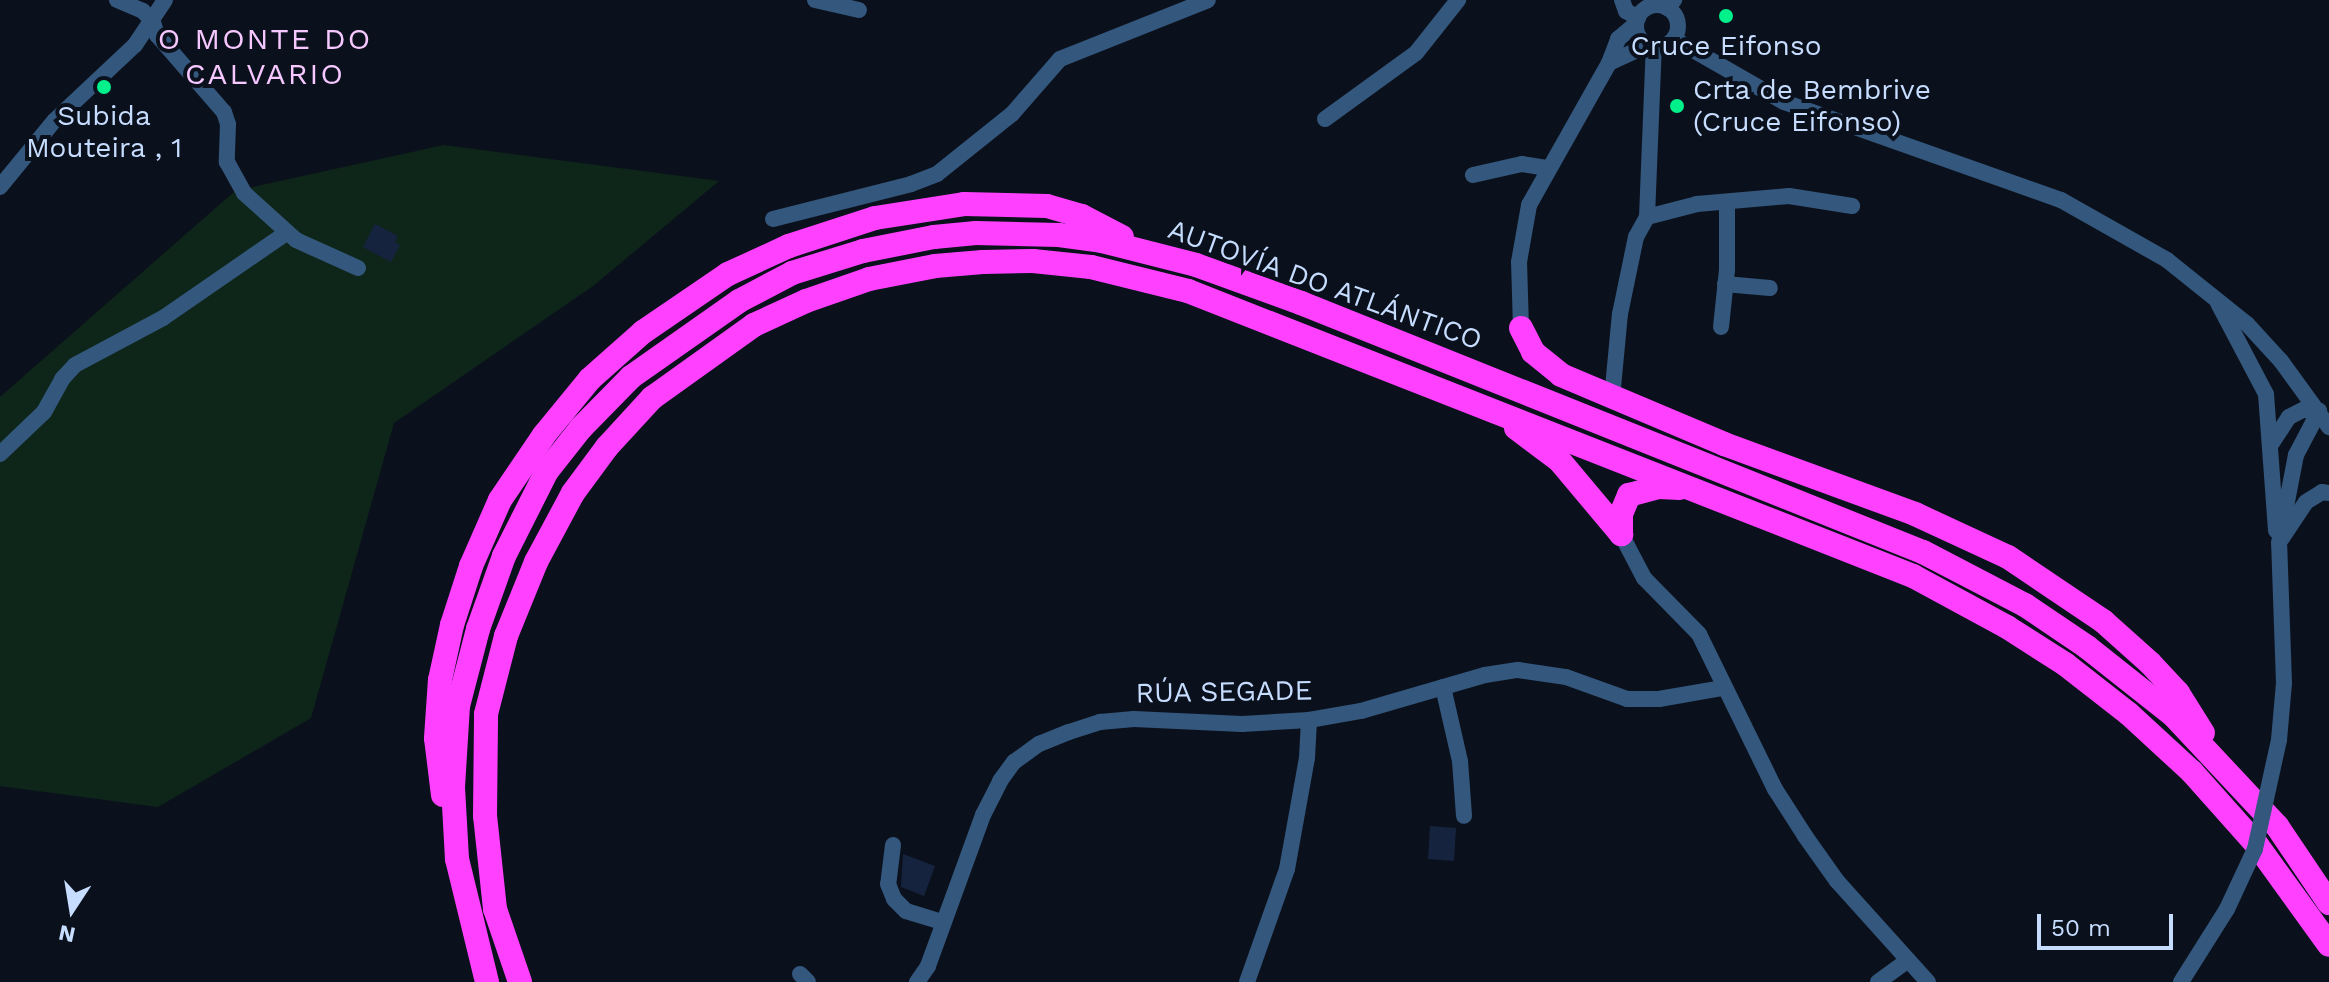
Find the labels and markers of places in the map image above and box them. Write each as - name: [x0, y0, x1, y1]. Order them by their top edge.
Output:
- marker: Cruce Eifonso: [1717, 7, 1735, 25]
- place label: Cruce Eifonso: [1631, 29, 1821, 63]
- place label: Crta de Bembrive (Cruce Eifonso): [1693, 73, 1931, 139]
- marker: Subida Mouteira , 1: [95, 78, 113, 96]
- marker: Crta de Bembrive (Cruce Eifonso): [1668, 97, 1686, 115]
- place label: Subida Mouteira , 1: [25, 99, 183, 165]

